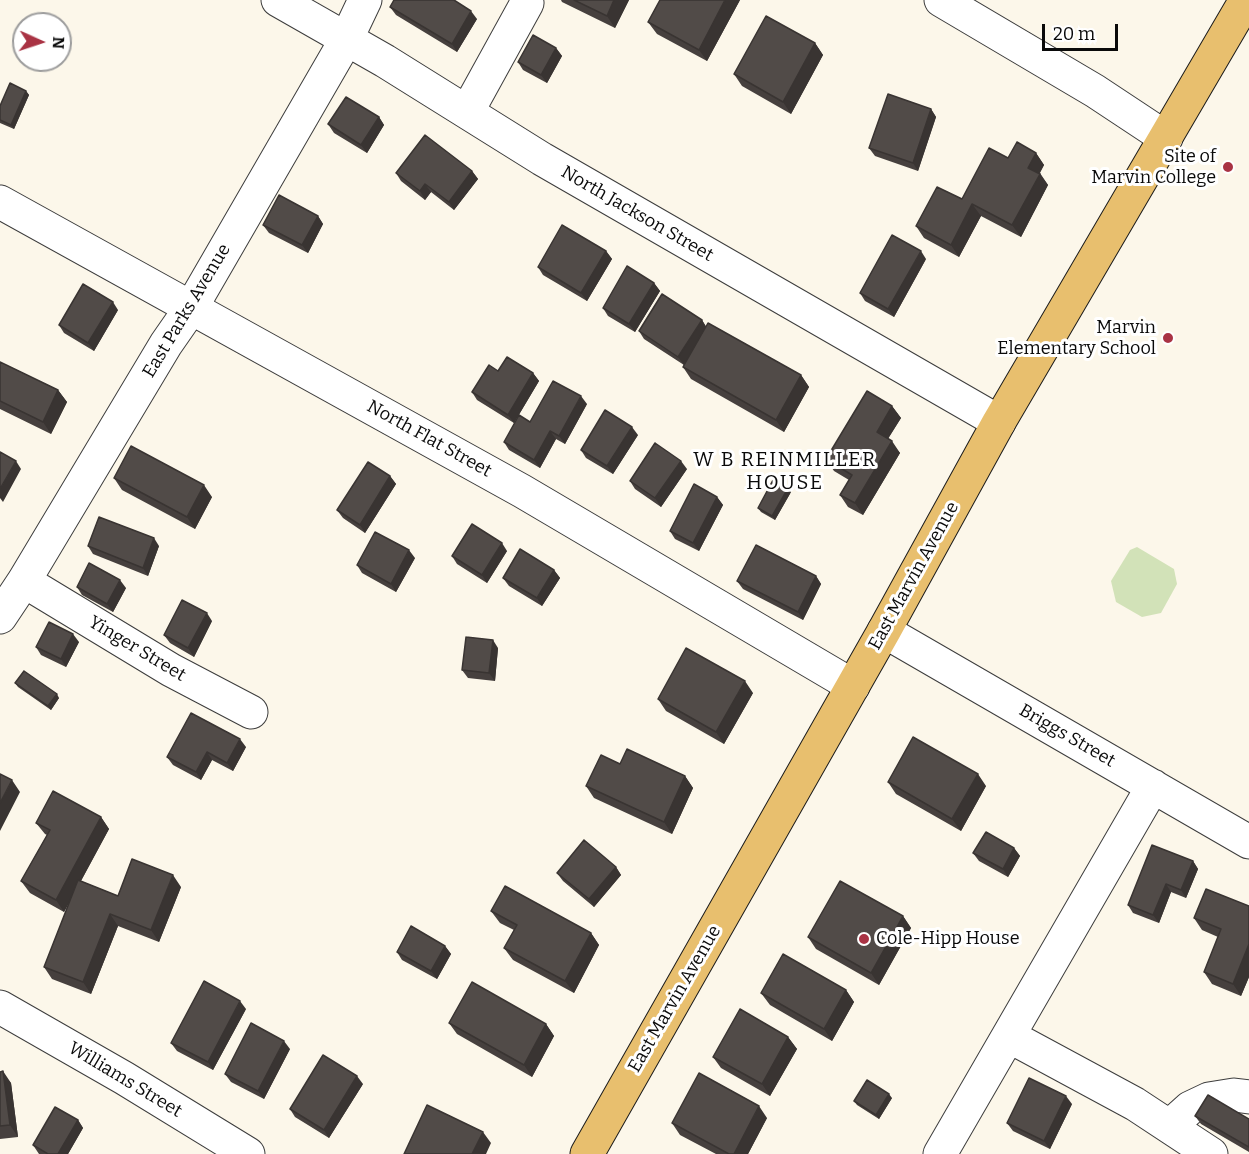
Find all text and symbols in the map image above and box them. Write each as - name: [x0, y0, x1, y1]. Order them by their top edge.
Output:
- north arrow: [12, 12, 72, 72]
- scale bar: [1045, 12, 1122, 50]
- text: 20 m: [1053, 23, 1095, 45]
- text: N: [49, 36, 68, 50]
- place label: Site of Marvin College: [1091, 146, 1216, 188]
- marker: Site of Marvin College: [1221, 160, 1235, 174]
- street label: North Jackson Street: [557, 162, 717, 266]
- street label: East Parks Avenue: [139, 240, 235, 382]
- place label: Marvin Elementary School: [997, 317, 1156, 360]
- marker: Marvin Elementary School: [1161, 331, 1175, 345]
- street label: North Flat Street: [363, 396, 495, 482]
- district label: W B REINMILLER HOUSE: [693, 448, 877, 495]
- street label: East Marvin Avenue: [864, 498, 964, 654]
- street label: Yinger Street: [85, 612, 189, 686]
- street label: Briggs Street: [1015, 700, 1119, 772]
- street label: East Marvin Avenue: [624, 922, 726, 1076]
- place label: Cole-Hipp House: [876, 928, 1019, 950]
- marker: Cole-Hipp House: [857, 932, 871, 946]
- street label: Williams Street: [64, 1038, 186, 1122]

